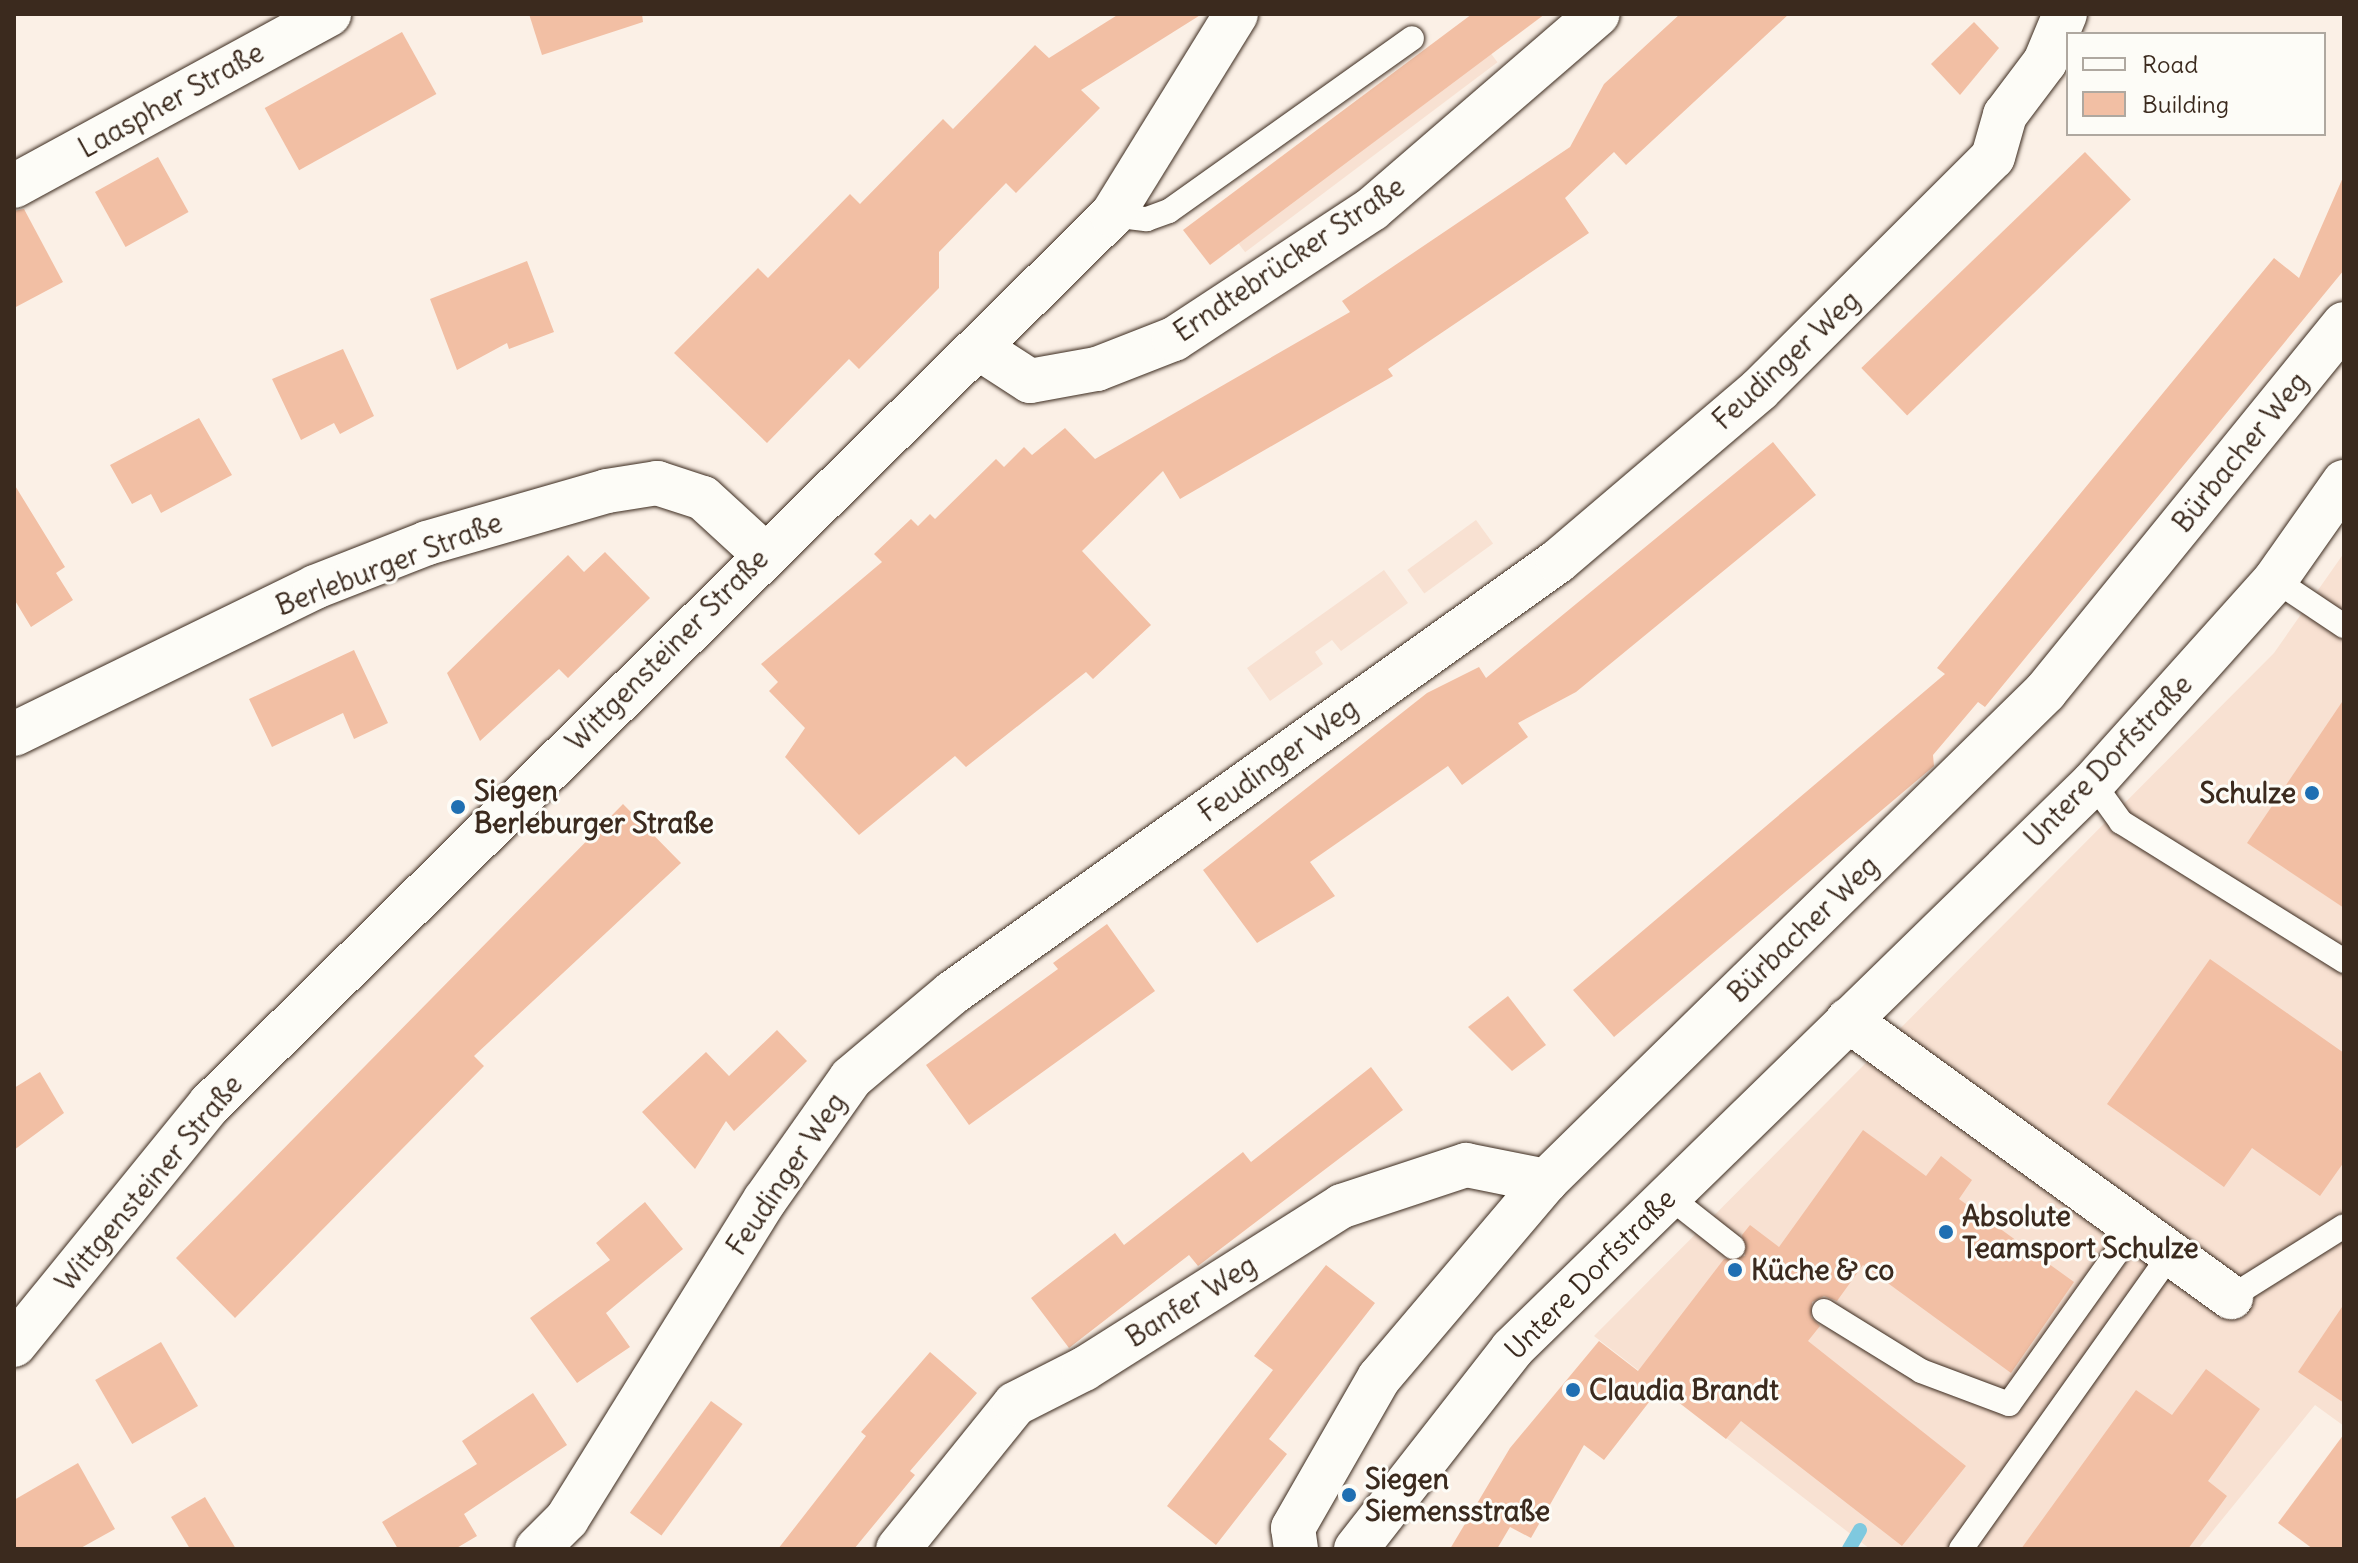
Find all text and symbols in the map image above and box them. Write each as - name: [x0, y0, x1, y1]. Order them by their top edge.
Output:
- legend: [2066, 32, 2326, 136]
- street label: Laaspher Straße: [72, 35, 270, 165]
- text: Road: [2142, 49, 2198, 79]
- text: Building: [2142, 89, 2229, 119]
- street label: Erndtebrücker Straße: [1167, 169, 1411, 349]
- street label: Feudinger Weg: [1706, 283, 1866, 437]
- street label: Bürbacher Weg: [2165, 365, 2315, 539]
- street label: Berleburger Straße: [271, 505, 507, 623]
- street label: Wittgensteiner Straße: [559, 542, 775, 758]
- street label: Untere Dorfstraße: [2017, 668, 2199, 854]
- street label: Feudinger Weg: [1192, 691, 1364, 829]
- place label: Siegen Berleburger Straße: [474, 774, 714, 840]
- place label: Schulze: [2200, 776, 2296, 810]
- marker: Schulze: [2303, 784, 2321, 802]
- marker: Siegen Berleburger Straße: [449, 798, 467, 816]
- street label: Bürbacher Weg: [1721, 849, 1885, 1009]
- street label: Wittgensteiner Straße: [49, 1068, 249, 1298]
- street label: Feudinger Weg: [719, 1086, 853, 1262]
- street label: Untere Dorfstraße: [1498, 1182, 1682, 1366]
- place label: Absolute Teamsport Schulze: [1962, 1199, 2199, 1265]
- marker: Absolute Teamsport Schulze: [1937, 1223, 1955, 1241]
- street label: Banfer Weg: [1120, 1248, 1262, 1354]
- place label: Küche & co: [1751, 1253, 1894, 1287]
- marker: Küche & co: [1726, 1261, 1744, 1279]
- place label: Claudia Brandt: [1589, 1373, 1779, 1407]
- marker: Claudia Brandt: [1564, 1381, 1582, 1399]
- place label: Siegen Siemensstraße: [1365, 1462, 1550, 1528]
- marker: Siegen Siemensstraße: [1340, 1486, 1358, 1504]

